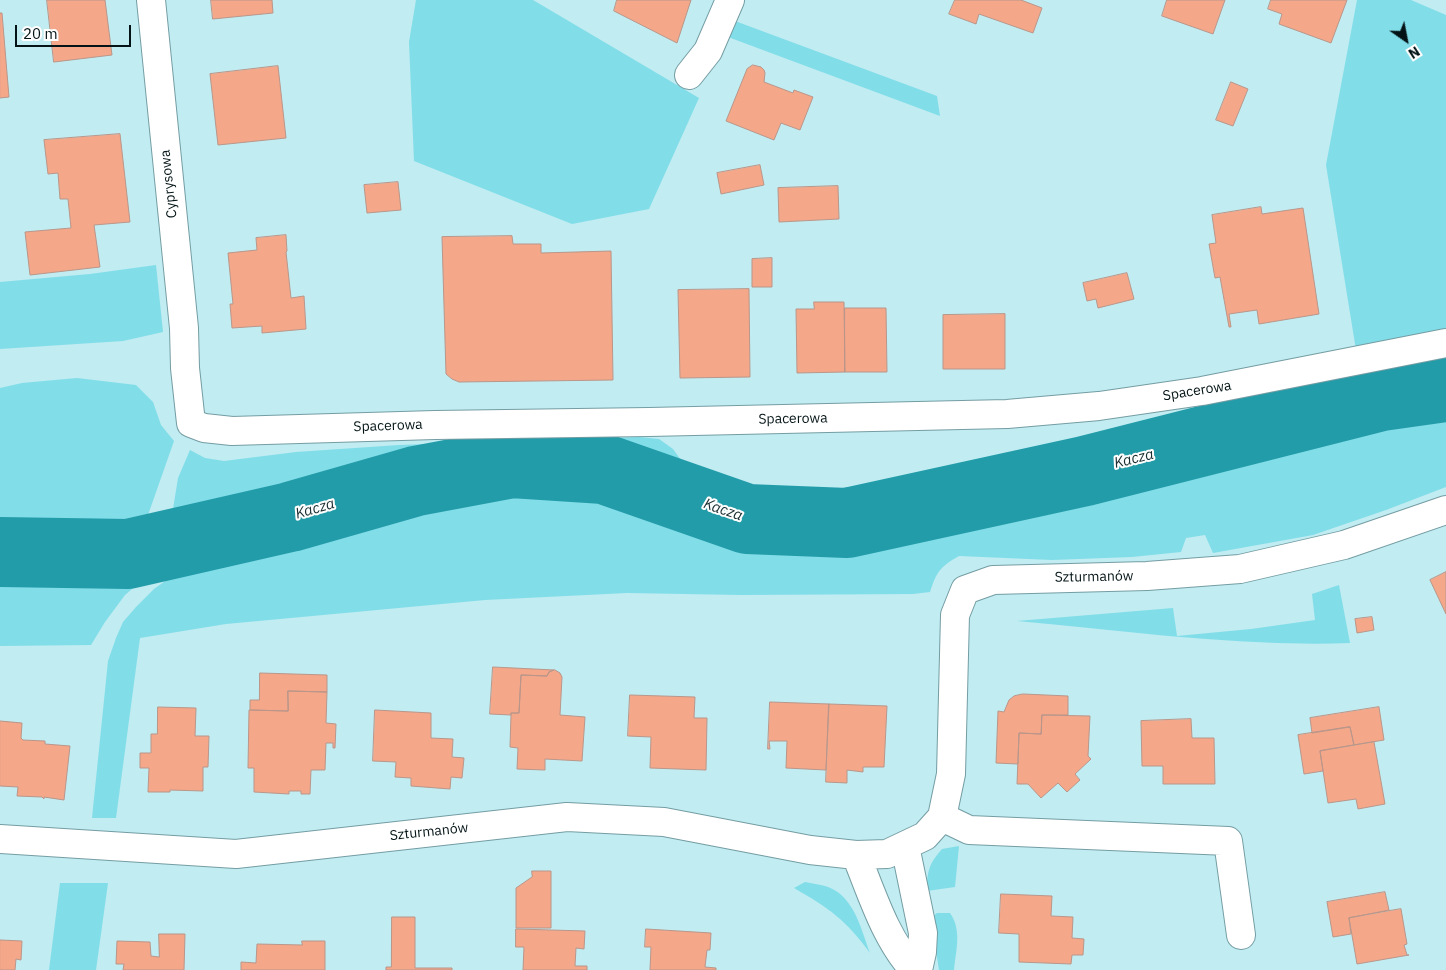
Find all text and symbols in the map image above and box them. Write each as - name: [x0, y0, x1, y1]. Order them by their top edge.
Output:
- scale bar: [18, 15, 134, 47]
- north arrow: [1381, 15, 1431, 65]
- text: 20 m: [23, 24, 58, 43]
- text: N: [1405, 42, 1423, 63]
- street label: Cyprysowa: [157, 149, 181, 219]
- street label: Spacerowa: [1161, 377, 1233, 405]
- street label: Spacerowa: [758, 410, 828, 428]
- street label: Spacerowa: [353, 416, 423, 436]
- water label: Kacza: [1112, 445, 1156, 473]
- water label: Kacza: [293, 495, 337, 523]
- water label: Kacza: [701, 495, 745, 525]
- street label: Szturmanów: [1054, 568, 1134, 586]
- street label: Szturmanów: [389, 820, 469, 844]

